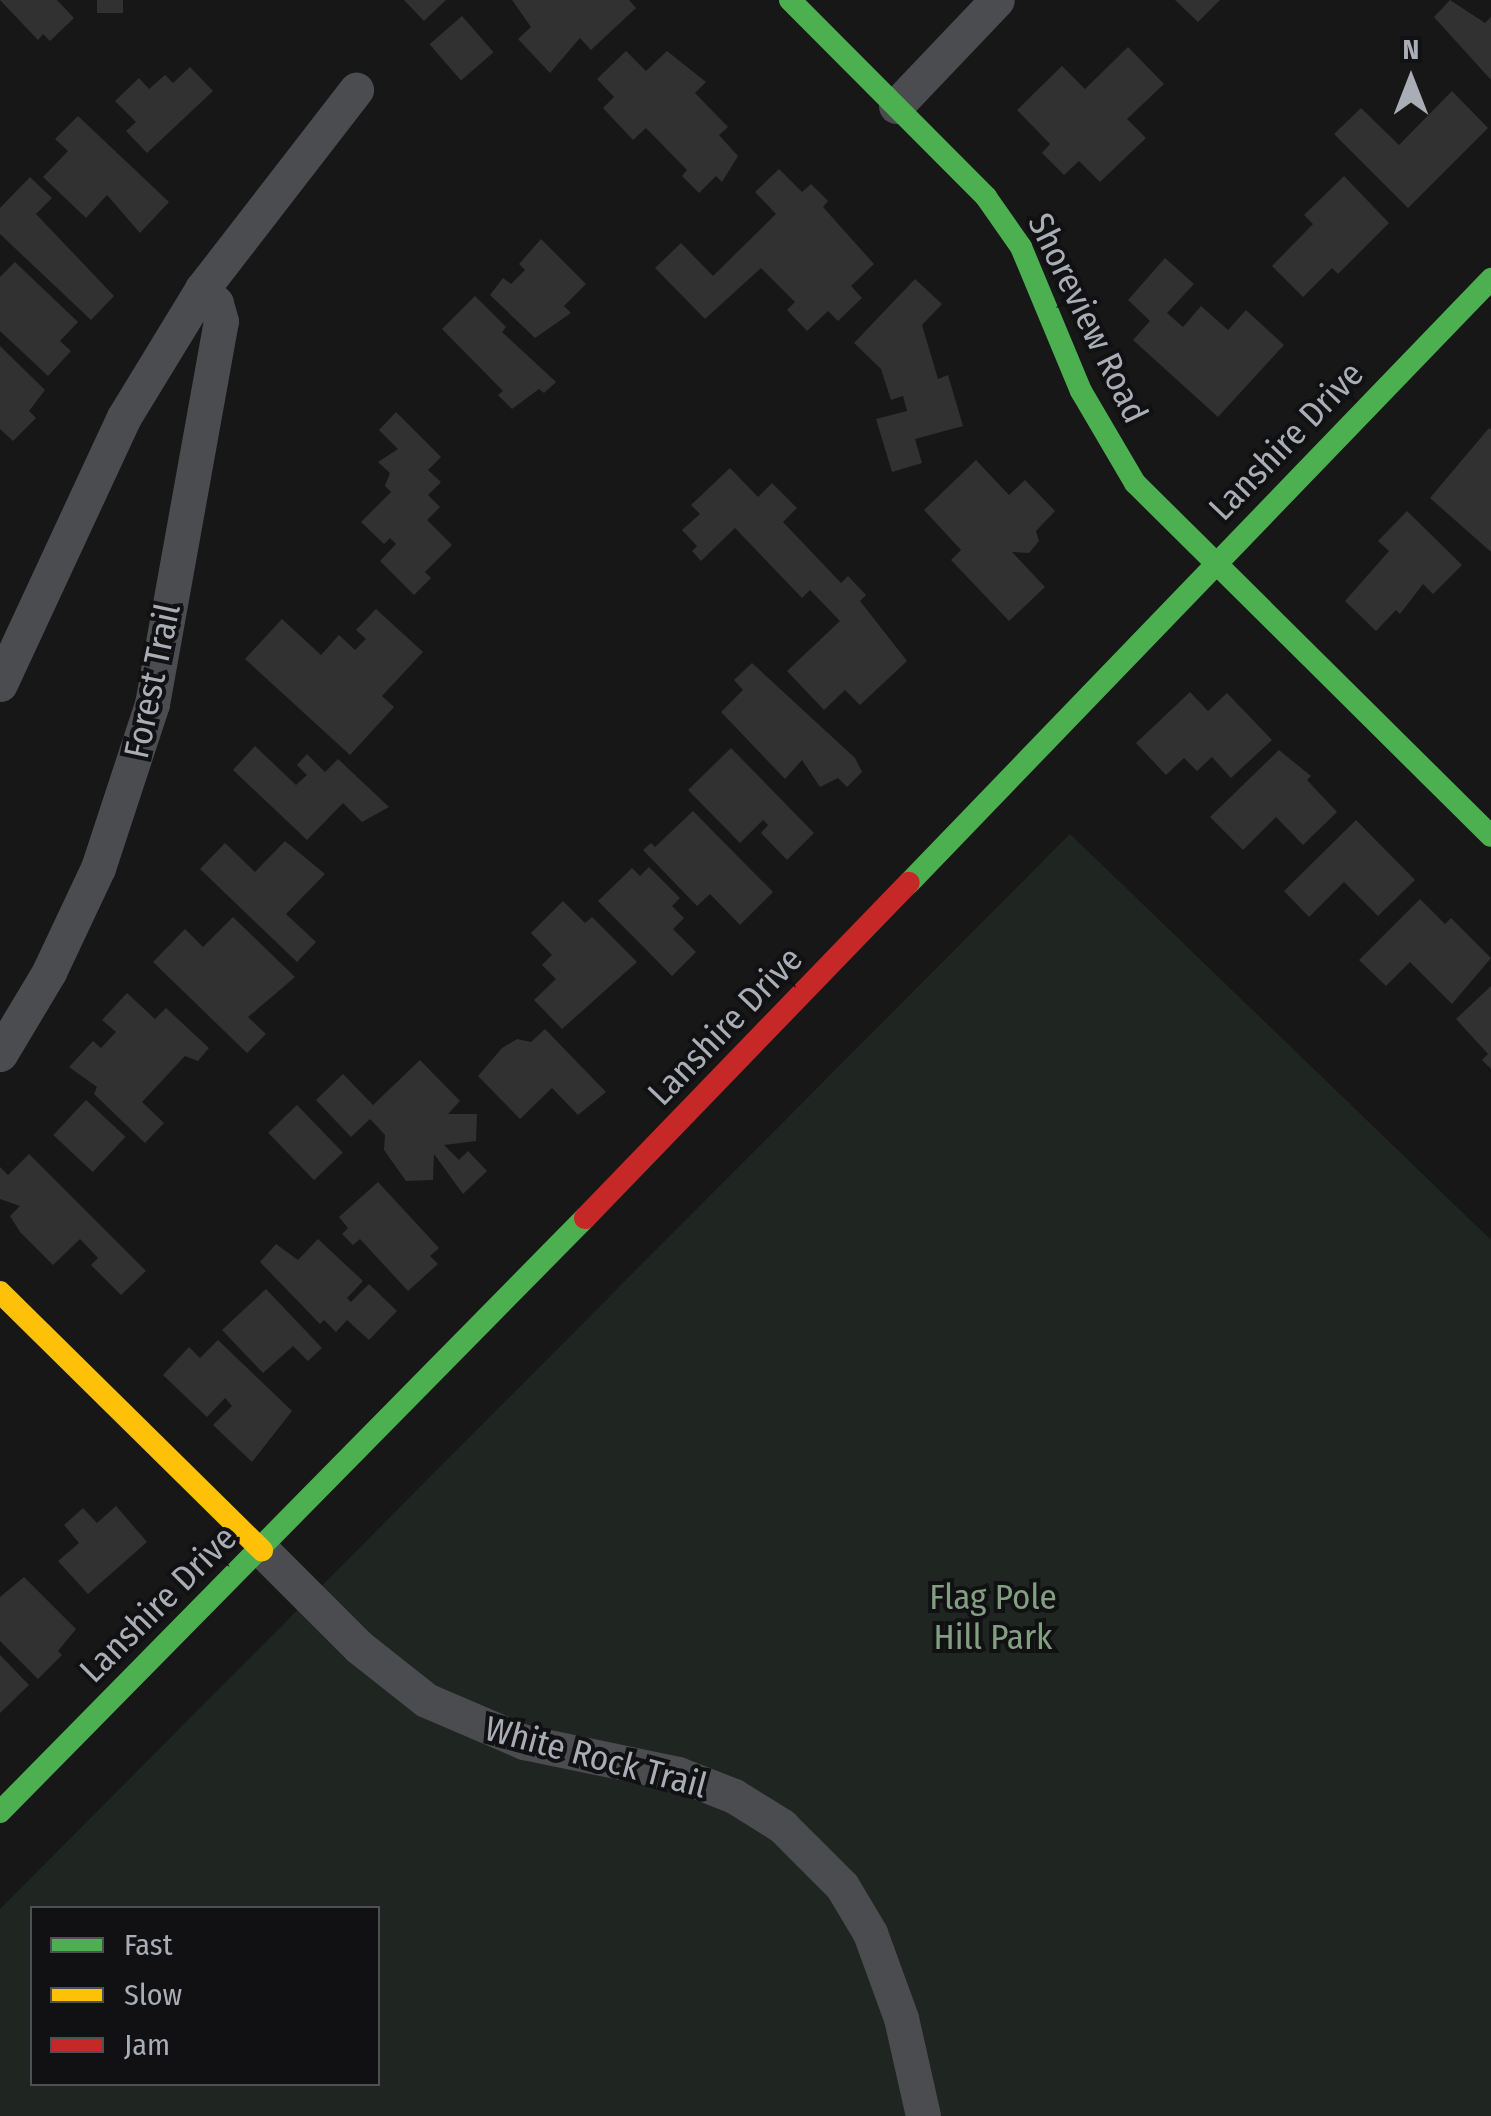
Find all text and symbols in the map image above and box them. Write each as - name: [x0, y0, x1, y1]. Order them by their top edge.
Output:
- north arrow: [1361, 30, 1461, 130]
- text: N: [1403, 33, 1419, 66]
- street label: Shoreview Road: [1019, 206, 1157, 430]
- street label: Lanshire Drive: [1200, 353, 1372, 529]
- street label: Forest Trail: [115, 600, 189, 762]
- street label: Lanshire Drive: [639, 938, 811, 1114]
- street label: Lanshire Drive: [71, 1517, 245, 1691]
- park label: Flag Pole Hill Park: [929, 1576, 1057, 1658]
- street label: White Rock Trail: [481, 1707, 711, 1807]
- legend: [30, 1906, 380, 2086]
- text: Fast: [124, 1927, 172, 1963]
- text: Slow: [124, 1977, 182, 2013]
- text: Jam: [124, 2027, 170, 2063]

